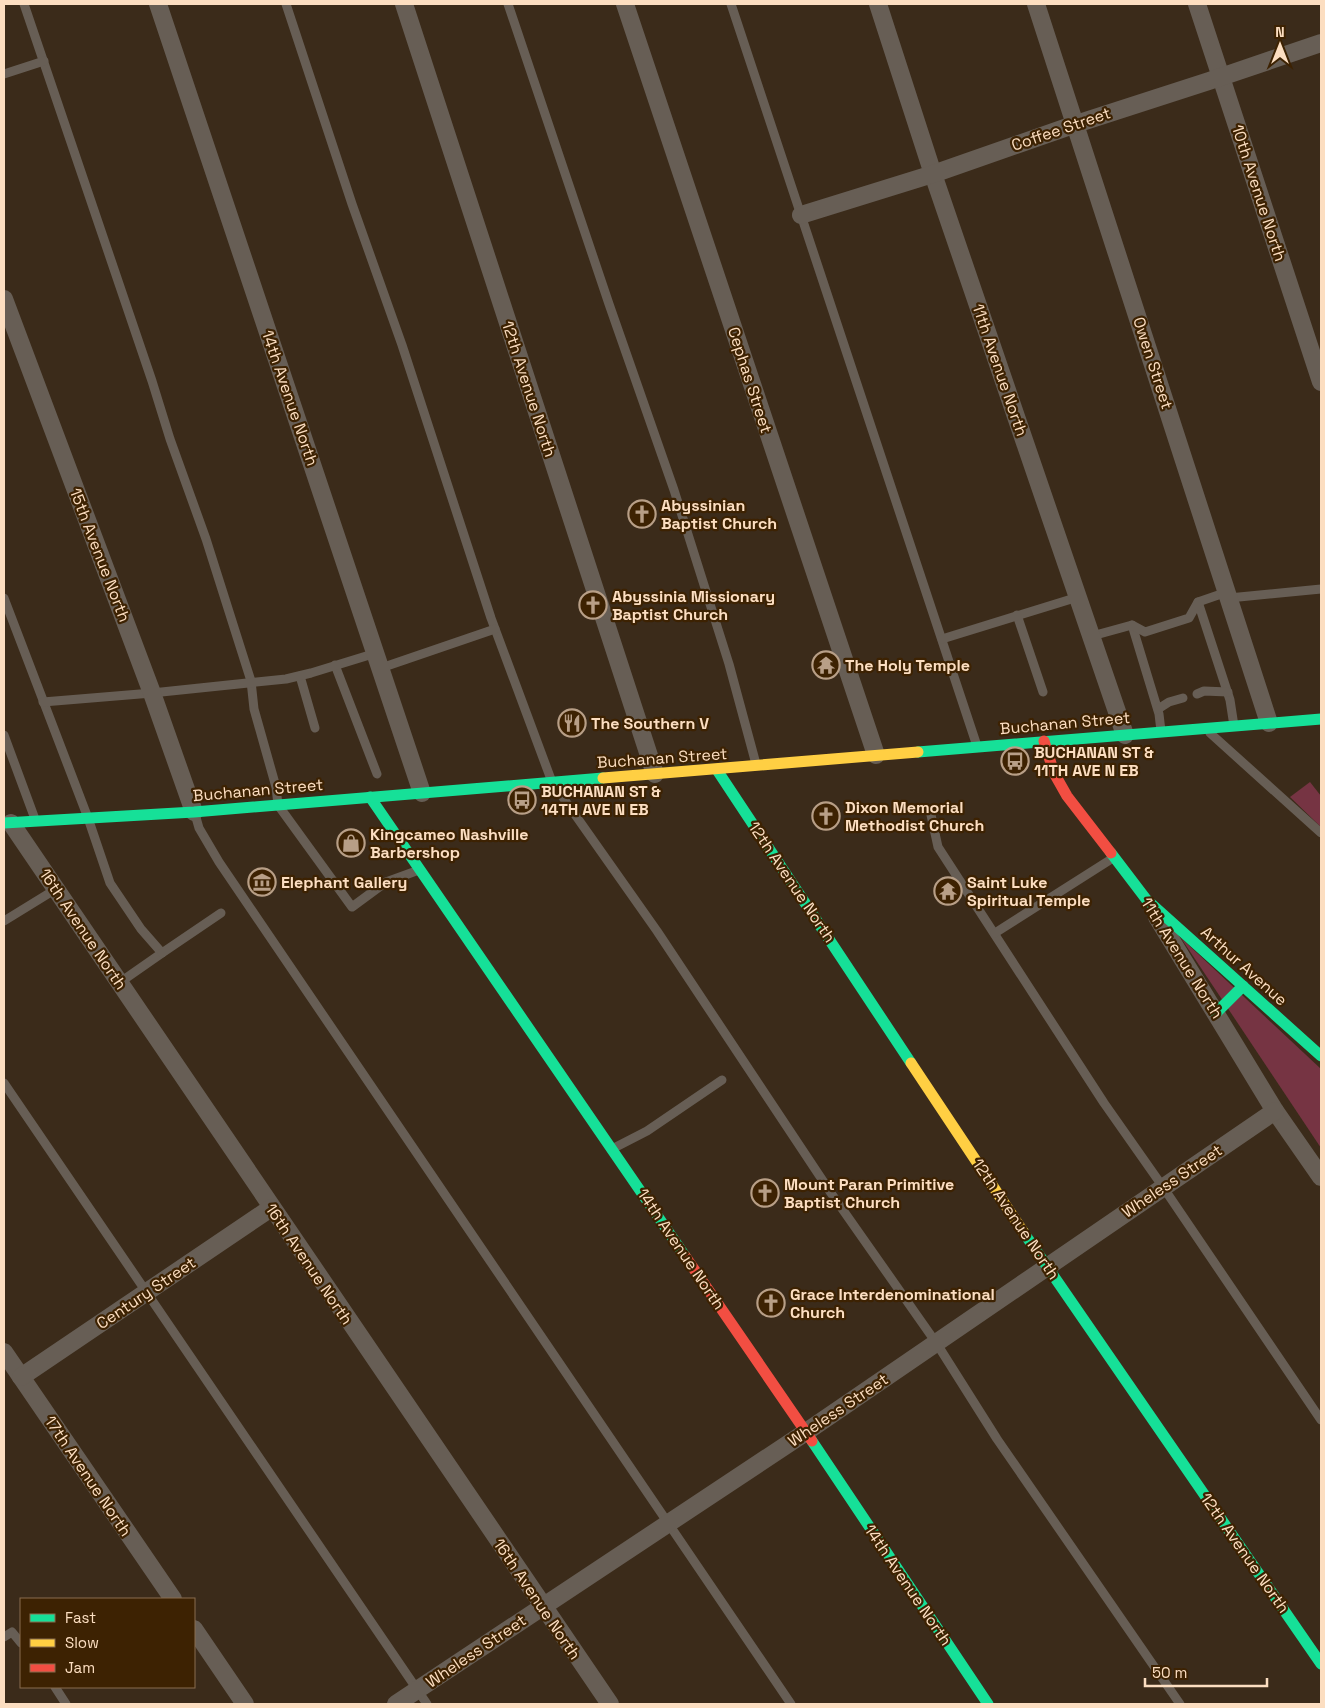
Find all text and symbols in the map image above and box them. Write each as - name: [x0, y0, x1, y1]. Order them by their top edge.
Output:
- north arrow: [1255, 20, 1305, 70]
- text: N: [1275, 23, 1285, 41]
- street label: Coffee Street: [1009, 102, 1113, 156]
- street label: 10th Avenue North: [1227, 122, 1291, 264]
- street label: 11th Avenue North: [967, 301, 1033, 439]
- street label: Owen Street: [1128, 314, 1178, 412]
- street label: 12th Avenue North: [497, 318, 561, 460]
- street label: Cephas Street: [723, 324, 777, 436]
- street label: 14th Avenue North: [257, 327, 323, 469]
- street label: 15th Avenue North: [65, 485, 135, 625]
- place label: Abyssinian Baptist Church: [661, 495, 777, 534]
- church icon: Abyssinian Baptist Church: [627, 499, 657, 529]
- place label: Abyssinia Missionary Baptist Church: [612, 586, 775, 625]
- church icon: Abyssinia Missionary Baptist Church: [578, 590, 608, 620]
- temple icon: The Holy Temple: [811, 650, 841, 680]
- place label: The Holy Temple: [845, 655, 970, 676]
- street label: Buchanan Street: [999, 707, 1131, 739]
- restaurant icon: The Southern V: [557, 708, 587, 738]
- place label: The Southern V: [591, 713, 709, 734]
- place label: BUCHANAN ST & 11TH AVE N EB: [1034, 742, 1154, 781]
- street label: Buchanan Street: [596, 743, 728, 773]
- bus stop icon: BUCHANAN ST & 11TH AVE N EB: [1000, 746, 1030, 776]
- street label: Buchanan Street: [192, 774, 324, 806]
- place label: BUCHANAN ST & 14TH AVE N EB: [541, 781, 661, 820]
- bus stop icon: BUCHANAN ST & 14TH AVE N EB: [507, 785, 537, 815]
- place label: Dixon Memorial Methodist Church: [845, 797, 984, 836]
- church icon: Dixon Memorial Methodist Church: [811, 801, 841, 831]
- street label: 12th Avenue North: [744, 817, 840, 947]
- place label: Kingcameo Nashville Barbershop: [370, 824, 528, 863]
- shop icon: Kingcameo Nashville Barbershop: [336, 828, 366, 858]
- street label: 16th Avenue North: [35, 864, 131, 994]
- museum icon: Elephant Gallery: [247, 867, 277, 897]
- place label: Elephant Gallery: [281, 872, 407, 893]
- place label: Saint Luke Spiritual Temple: [967, 872, 1091, 911]
- temple icon: Saint Luke Spiritual Temple: [933, 876, 963, 906]
- street label: 11th Avenue North: [1136, 894, 1228, 1022]
- street label: Arthur Avenue: [1196, 922, 1292, 1010]
- street label: Wheless Street: [1118, 1140, 1226, 1222]
- street label: 12th Avenue North: [968, 1154, 1064, 1284]
- place label: Mount Paran Primitive Baptist Church: [784, 1174, 954, 1213]
- church icon: Mount Paran Primitive Baptist Church: [750, 1178, 780, 1208]
- street label: 14th Avenue North: [633, 1184, 729, 1314]
- street label: 16th Avenue North: [261, 1199, 357, 1329]
- street label: Century Street: [92, 1252, 200, 1334]
- place label: Grace Interdenominational Church: [790, 1284, 995, 1323]
- church icon: Grace Interdenominational Church: [756, 1288, 786, 1318]
- street label: Wheless Street: [784, 1369, 892, 1451]
- street label: 17th Avenue North: [40, 1412, 136, 1540]
- street label: 12th Avenue North: [1196, 1489, 1294, 1617]
- street label: 14th Avenue North: [860, 1520, 956, 1650]
- street label: 16th Avenue North: [489, 1534, 585, 1664]
- legend: [20, 1598, 195, 1688]
- text: Fast: [65, 1608, 96, 1627]
- street label: Wheless Street: [422, 1610, 530, 1692]
- text: Slow: [65, 1633, 99, 1652]
- scale bar: [1145, 1656, 1268, 1688]
- text: Jam: [65, 1658, 95, 1677]
- text: 50 m: [1152, 1663, 1187, 1682]

